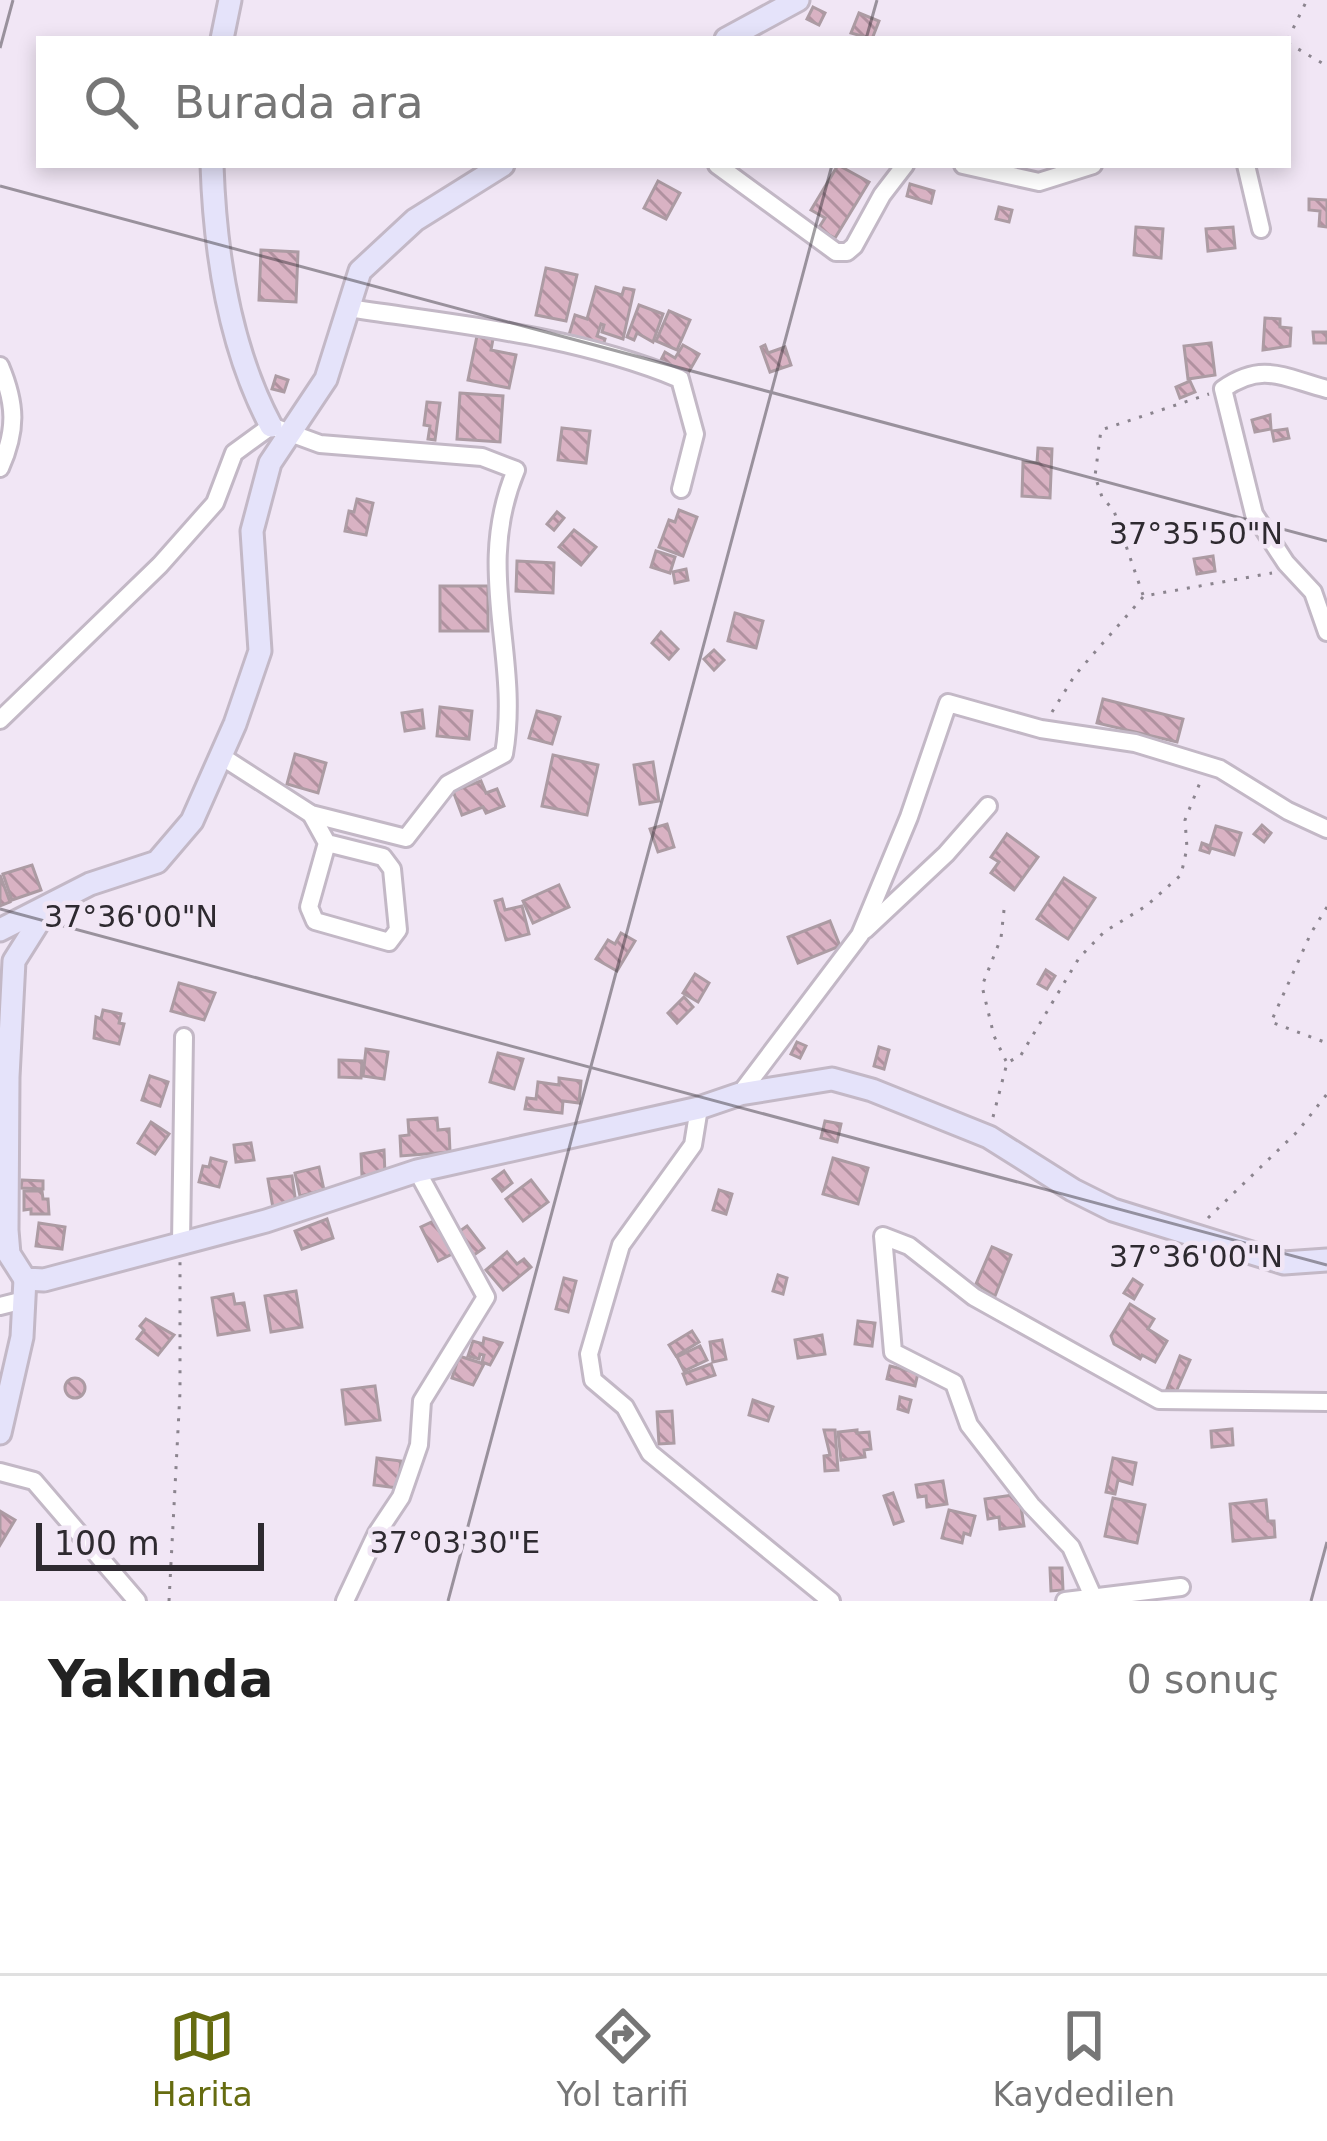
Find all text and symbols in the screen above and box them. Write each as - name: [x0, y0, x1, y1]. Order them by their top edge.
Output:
- search box: [36, 36, 1291, 168]
- icon: search: [78, 69, 144, 135]
- text: Burada ara: [174, 76, 424, 129]
- text: 37°35'50"N: [1109, 516, 1283, 551]
- text: 37°36'00"N: [44, 899, 218, 934]
- text: 37°36'00"N: [1109, 1239, 1283, 1274]
- scale bar: [36, 1517, 264, 1570]
- text: 100 m: [54, 1524, 160, 1563]
- text: 37°03'30"E: [370, 1525, 540, 1560]
- text: Yakında: [48, 1650, 273, 1709]
- text: 0 sonuç: [1127, 1657, 1279, 1702]
- tab: Harita: [152, 2003, 253, 2114]
- tab: Yol tarifi: [557, 2003, 689, 2114]
- tab: Kaydedilen: [993, 2003, 1175, 2114]

